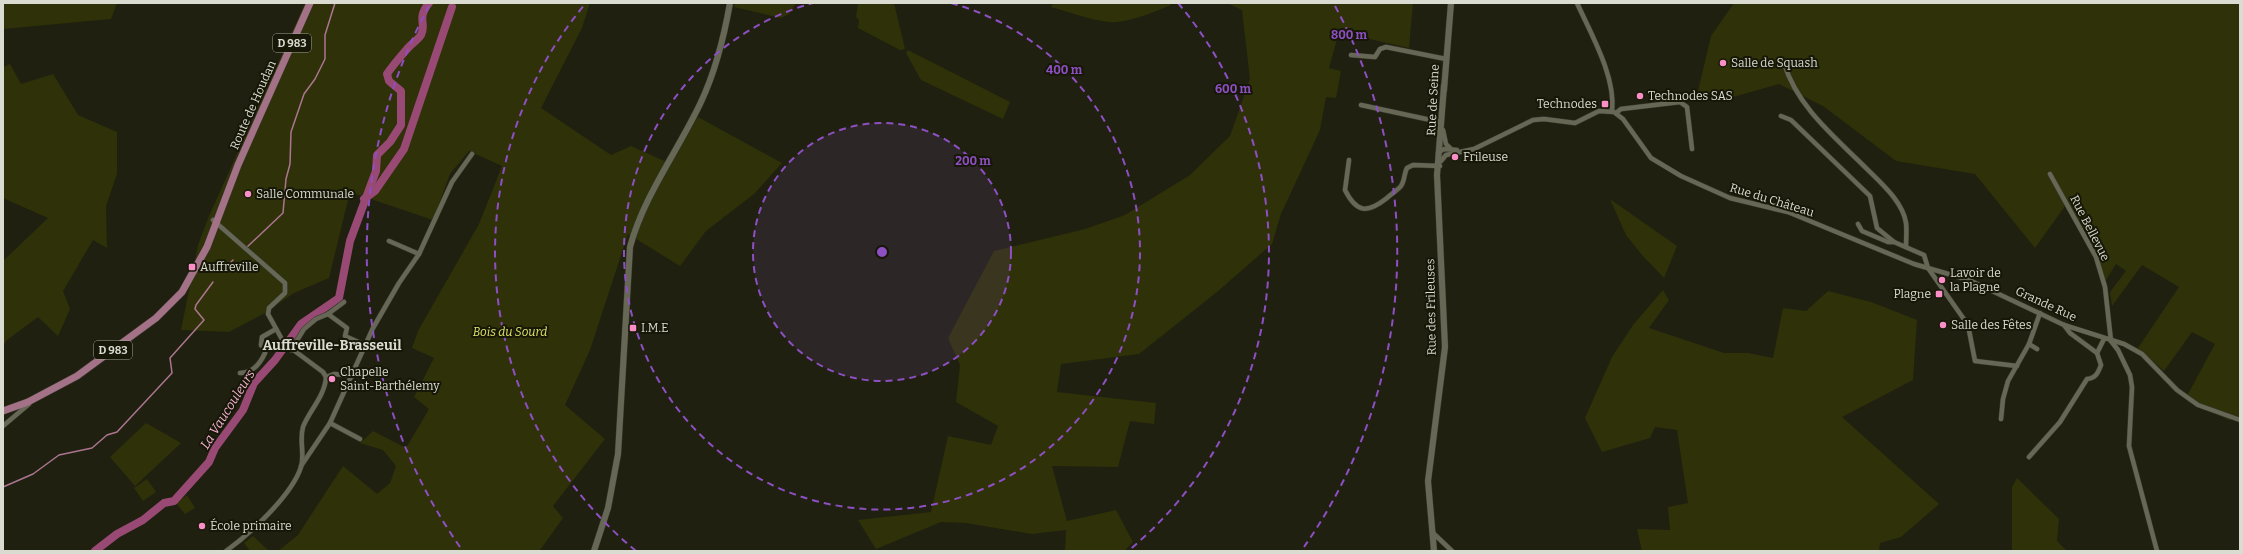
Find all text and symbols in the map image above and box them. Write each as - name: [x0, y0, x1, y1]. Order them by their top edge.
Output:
- text: 800 m: [1331, 28, 1368, 42]
- road number: D 983: [273, 34, 311, 52]
- place label: Salle de Squash: [1731, 56, 1818, 70]
- street label: Route de Houdan: [227, 58, 279, 152]
- marker: Salle de Squash: [1718, 58, 1728, 68]
- text: 400 m: [1046, 63, 1083, 77]
- street label: Rue de Seine: [1424, 64, 1442, 136]
- text: 600 m: [1215, 82, 1252, 96]
- place label: Technodes SAS: [1648, 89, 1733, 103]
- marker: Technodes SAS: [1635, 91, 1645, 101]
- place label: Technodes: [1537, 97, 1597, 111]
- marker: Technodes: [1600, 99, 1610, 109]
- place label: Frileuse: [1463, 150, 1508, 164]
- marker: Frileuse: [1450, 152, 1460, 162]
- text: 200 m: [955, 154, 991, 168]
- street label: Rue du Château: [1728, 181, 1816, 220]
- place label: Salle Communale: [256, 187, 354, 201]
- marker: Salle Communale: [243, 189, 253, 199]
- street label: Rue Bellevue: [2067, 193, 2113, 263]
- centre of rings: [875, 245, 889, 259]
- street label: Rue des Frileuses: [1423, 258, 1439, 355]
- place label: Auffreville: [200, 260, 259, 274]
- marker: Auffreville: [187, 262, 197, 272]
- place label: Lavoir de la Plagne: [1950, 266, 2001, 294]
- marker: Lavoir de la Plagne: [1937, 275, 1947, 285]
- street label: Grande Rue: [2013, 284, 2079, 324]
- place label: Plagne: [1893, 287, 1931, 301]
- marker: Plagne: [1934, 289, 1944, 299]
- place label: Salle des Fêtes: [1951, 318, 2032, 332]
- marker: Salle des Fêtes: [1938, 320, 1948, 330]
- place label: I.M.E: [641, 321, 668, 335]
- marker: I.M.E: [628, 323, 638, 333]
- park label: Bois du Sourd: [473, 325, 547, 339]
- district label: Auffreville-Brasseuil: [262, 337, 402, 354]
- road number: D 983: [94, 341, 132, 359]
- place label: Chapelle Saint-Barthélemy: [340, 365, 440, 393]
- water label: La Vaucouleurs: [197, 367, 258, 452]
- marker: Chapelle Saint-Barthélemy: [327, 374, 337, 384]
- place label: École primaire: [210, 518, 292, 533]
- marker: École primaire: [197, 521, 207, 531]

